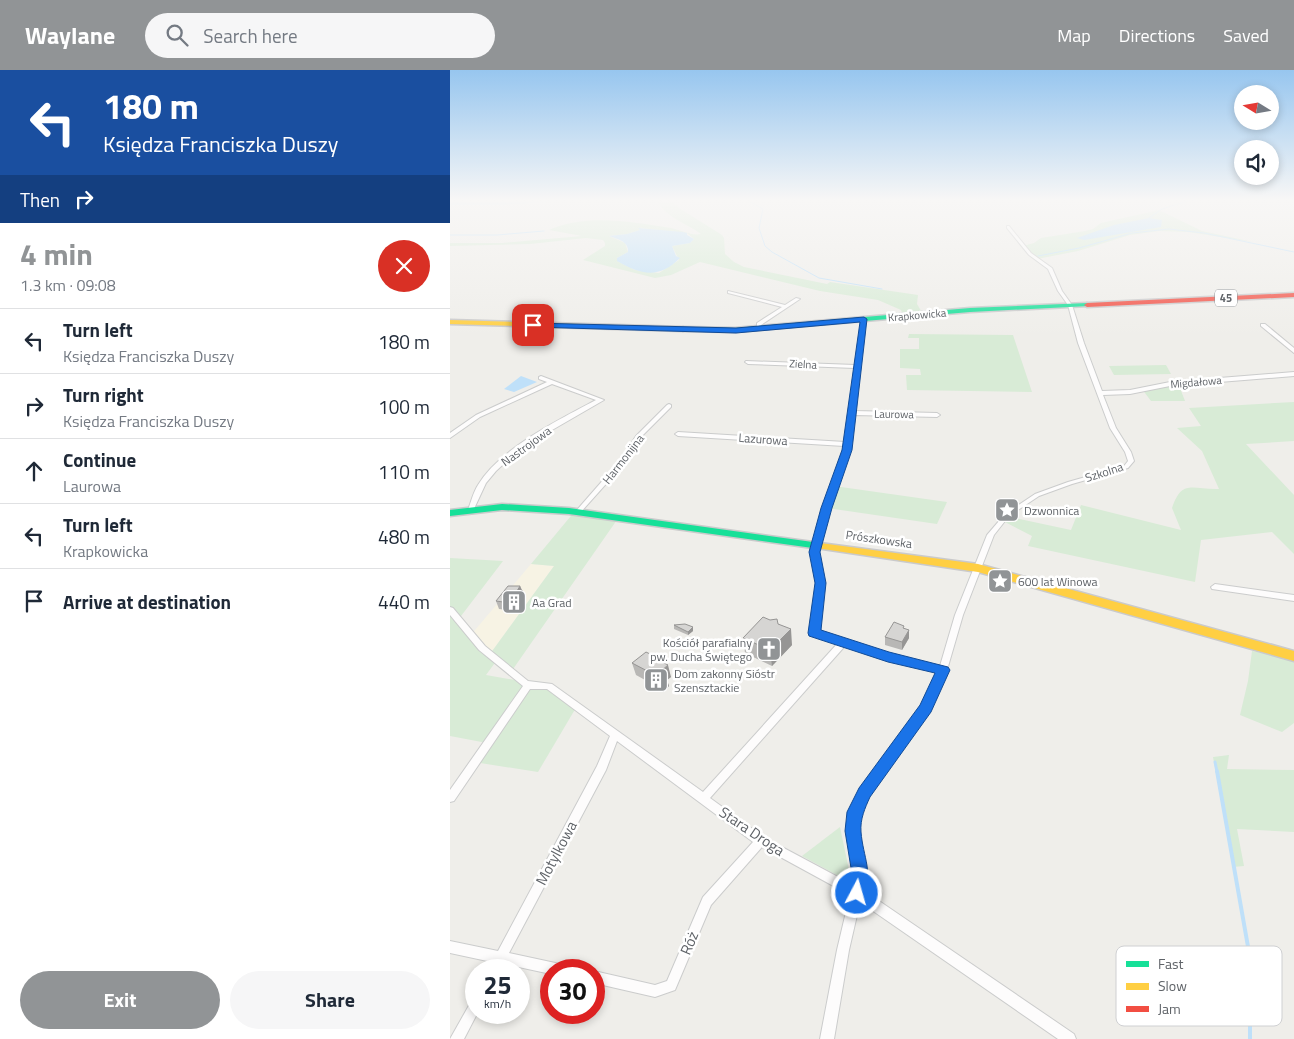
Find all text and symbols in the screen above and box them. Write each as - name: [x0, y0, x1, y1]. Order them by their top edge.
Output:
- search box: [145, 13, 495, 58]
- text: Waylane: [25, 17, 115, 53]
- icon: search: [163, 21, 191, 49]
- text: Search here: [203, 21, 298, 50]
- text: Map: [1057, 22, 1091, 49]
- text: Directions: [1119, 22, 1195, 49]
- text: Saved: [1223, 22, 1269, 49]
- text: 180 m: [103, 79, 199, 133]
- north arrow: [1234, 85, 1279, 130]
- map controls: [1234, 85, 1279, 185]
- icon: left: [20, 90, 85, 155]
- text: Księdza Franciszka Duszy: [103, 127, 339, 161]
- button: sound: [1234, 140, 1279, 185]
- text: Then: [20, 185, 60, 214]
- icon: right: [70, 185, 98, 213]
- text: 4 min: [20, 231, 93, 277]
- button: close: [378, 240, 430, 292]
- text: 1.3 km · 09:08: [20, 273, 116, 297]
- road number: 45: [1215, 290, 1237, 307]
- pin: [512, 304, 554, 346]
- street label: Krapkowicka: [887, 304, 947, 326]
- icon: arrive: [519, 311, 547, 339]
- text: Turn left: [63, 315, 133, 344]
- icon: left: [20, 327, 48, 355]
- text: 180 m: [378, 327, 430, 356]
- text: Księdza Franciszka Duszy: [63, 344, 234, 368]
- street label: Zielna: [789, 355, 818, 373]
- street label: Migdałowa: [1170, 372, 1223, 392]
- text: Turn right: [63, 380, 144, 409]
- icon: right: [20, 392, 48, 420]
- text: 100 m: [378, 392, 430, 421]
- street label: Laurowa: [874, 406, 915, 422]
- text: Księdza Franciszka Duszy: [63, 409, 234, 433]
- street label: Nastrojowa: [497, 421, 555, 471]
- street label: Lazurowa: [738, 428, 788, 450]
- street label: Harmonijna: [597, 430, 649, 488]
- text: Continue: [63, 445, 136, 474]
- icon: ahead: [20, 457, 48, 485]
- text: 110 m: [378, 457, 430, 486]
- street label: Szkolna: [1082, 457, 1126, 487]
- text: Laurowa: [63, 474, 121, 498]
- place icon: Dzwonnica: [994, 497, 1020, 523]
- place label: Dzwonnica: [1024, 501, 1079, 520]
- text: Turn left: [63, 510, 133, 539]
- icon: left: [20, 522, 48, 550]
- text: 480 m: [378, 522, 430, 551]
- street label: Prószkowska: [845, 525, 913, 553]
- text: Krapkowicka: [63, 539, 148, 563]
- place icon: 600 lat Winowa: [987, 568, 1013, 594]
- place label: 600 lat Winowa: [1018, 572, 1098, 591]
- icon: arrive: [20, 587, 48, 615]
- text: Arrive at destination: [63, 587, 231, 616]
- text: 440 m: [378, 587, 430, 616]
- building icon: Aa Grad: [501, 589, 527, 615]
- place label: Aa Grad: [532, 593, 572, 612]
- place label: Kościół parafialny pw. Ducha Świętego: [650, 633, 752, 666]
- church icon: Kościół parafialny pw. Ducha Świętego: [756, 636, 782, 662]
- place label: Dom zakonny Sióstr Szensztackie: [674, 664, 775, 697]
- building icon: Dom zakonny Sióstr Szensztackie: [643, 667, 669, 693]
- street label: Stara Droga: [715, 801, 790, 862]
- street label: Motylkowa: [529, 816, 583, 889]
- position arrow: [830, 866, 882, 918]
- street label: Róż: [674, 927, 704, 958]
- legend: [1116, 946, 1282, 1026]
- text: Fast: [1158, 953, 1183, 974]
- speed limit sign: 30: [540, 959, 605, 1024]
- text: 25: [483, 966, 512, 1004]
- button: Exit: [20, 971, 220, 1029]
- button: Share: [230, 971, 430, 1029]
- text: Slow: [1158, 975, 1187, 996]
- text: km/h: [484, 994, 511, 1013]
- text: Jam: [1158, 998, 1181, 1019]

